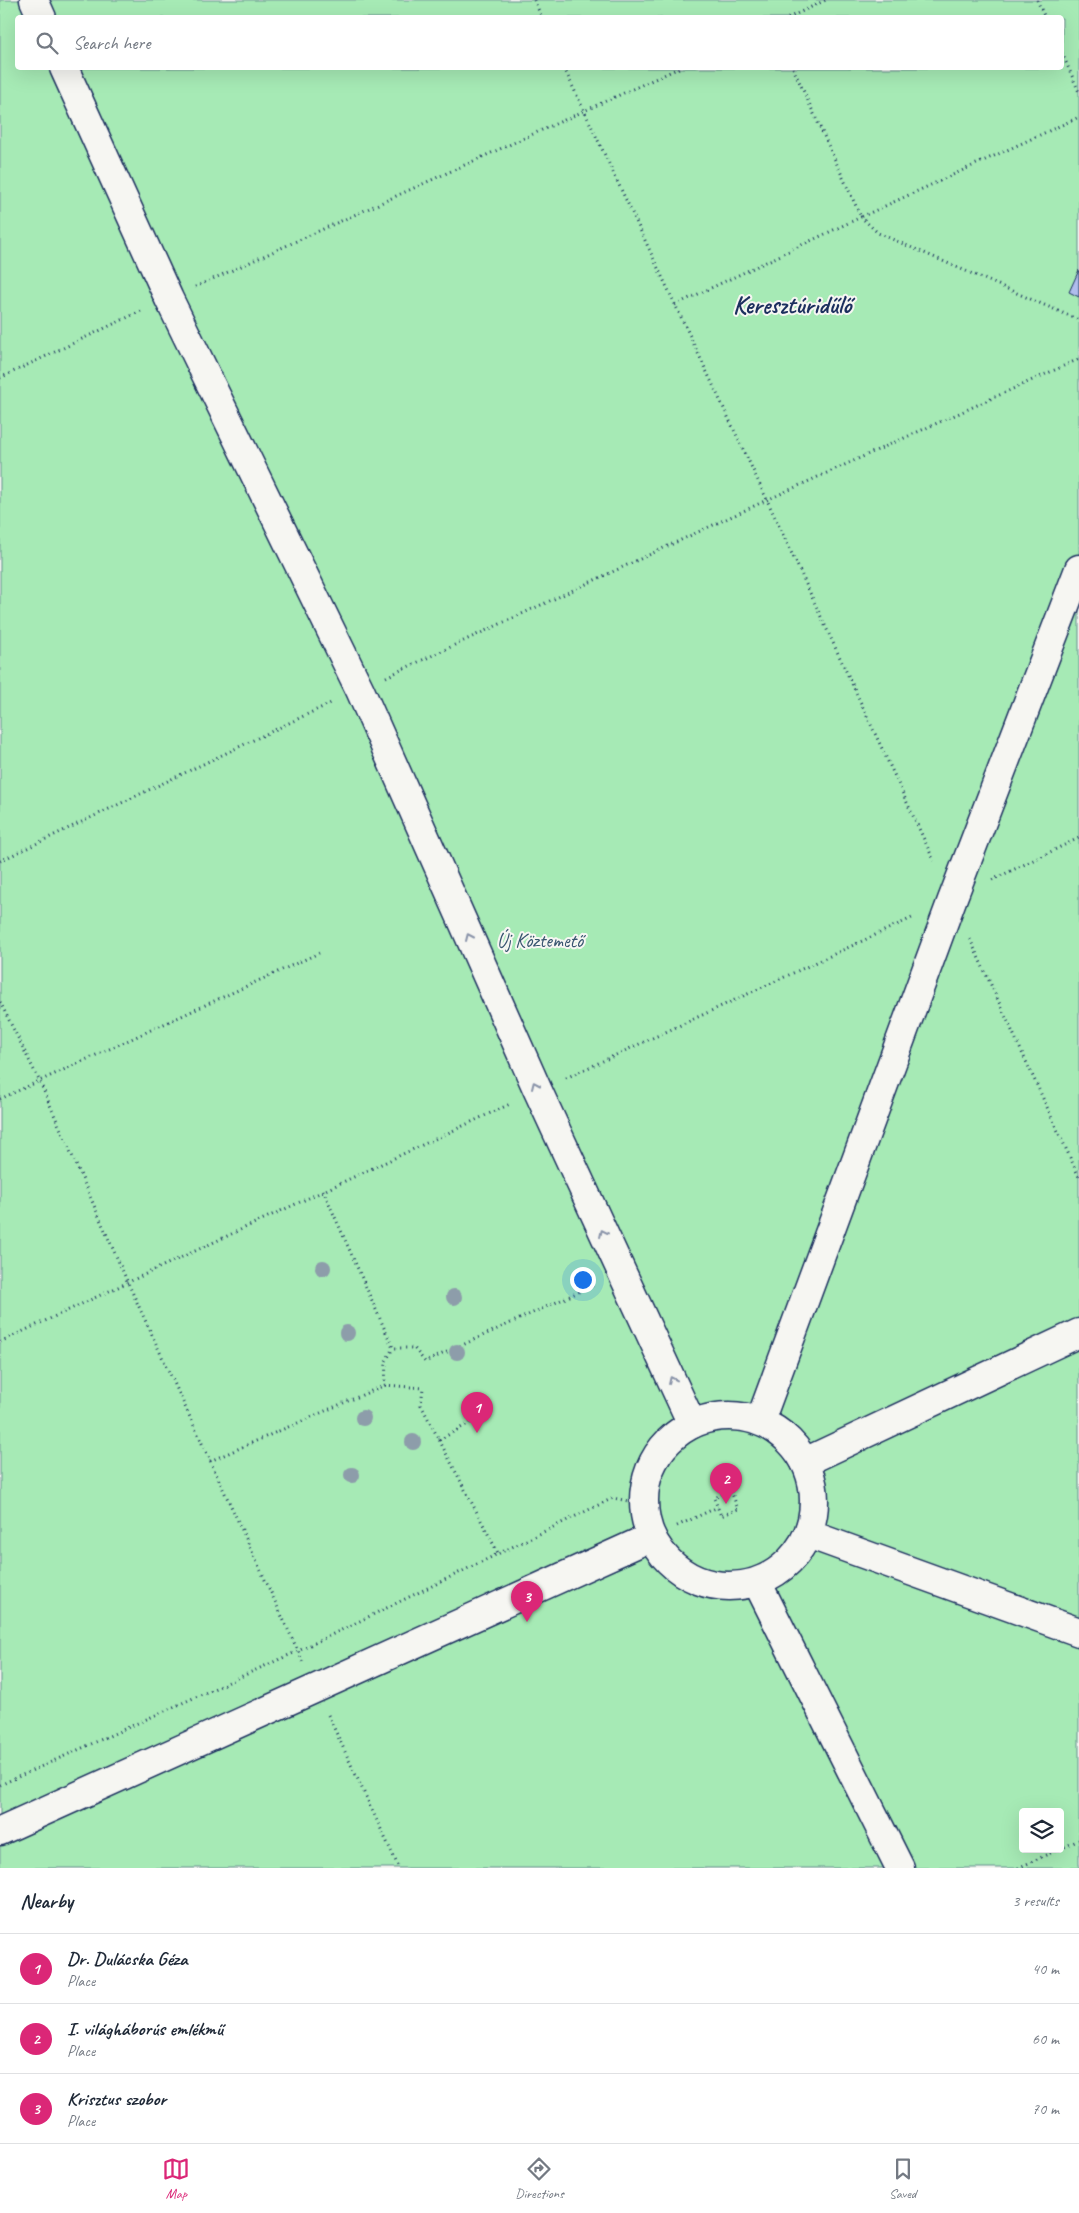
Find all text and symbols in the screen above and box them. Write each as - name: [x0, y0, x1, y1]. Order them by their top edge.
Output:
- search box: [15, 15, 1064, 70]
- icon: search: [33, 29, 61, 57]
- text: Search here: [73, 31, 150, 55]
- district label: Keresztúridűlő: [733, 289, 856, 321]
- park label: Új Köztemető: [497, 928, 586, 953]
- one-way arrow: [465, 933, 476, 942]
- one-way arrow: [530, 1081, 541, 1090]
- one-way arrow: [599, 1229, 610, 1238]
- your location: [570, 1267, 596, 1293]
- one-way arrow: [668, 1376, 678, 1385]
- pin: 1: [461, 1392, 493, 1433]
- pin: 2: [710, 1463, 742, 1504]
- pin: 3: [511, 1581, 543, 1622]
- map controls: [1019, 1808, 1064, 1853]
- button: layers: [1019, 1808, 1064, 1853]
- text: Nearby: [20, 1888, 73, 1914]
- text: 3 results: [1012, 1891, 1059, 1911]
- text: Dr. Dulácska Géza: [67, 1947, 187, 1971]
- text: 1: [32, 1959, 40, 1979]
- text: 40 m: [1032, 1959, 1059, 1979]
- text: Place: [67, 1971, 95, 1991]
- text: I. világháborús emlékmű: [67, 2017, 223, 2041]
- text: 2: [32, 2029, 40, 2049]
- text: 60 m: [1032, 2029, 1059, 2049]
- text: Place: [67, 2041, 95, 2061]
- text: Krisztus szobor: [67, 2087, 166, 2111]
- text: 3: [32, 2099, 40, 2119]
- text: 70 m: [1032, 2099, 1059, 2119]
- text: Place: [67, 2111, 95, 2131]
- tab: Map: [162, 2155, 190, 2202]
- tab: Directions: [515, 2155, 564, 2202]
- tab: Saved: [889, 2155, 917, 2202]

